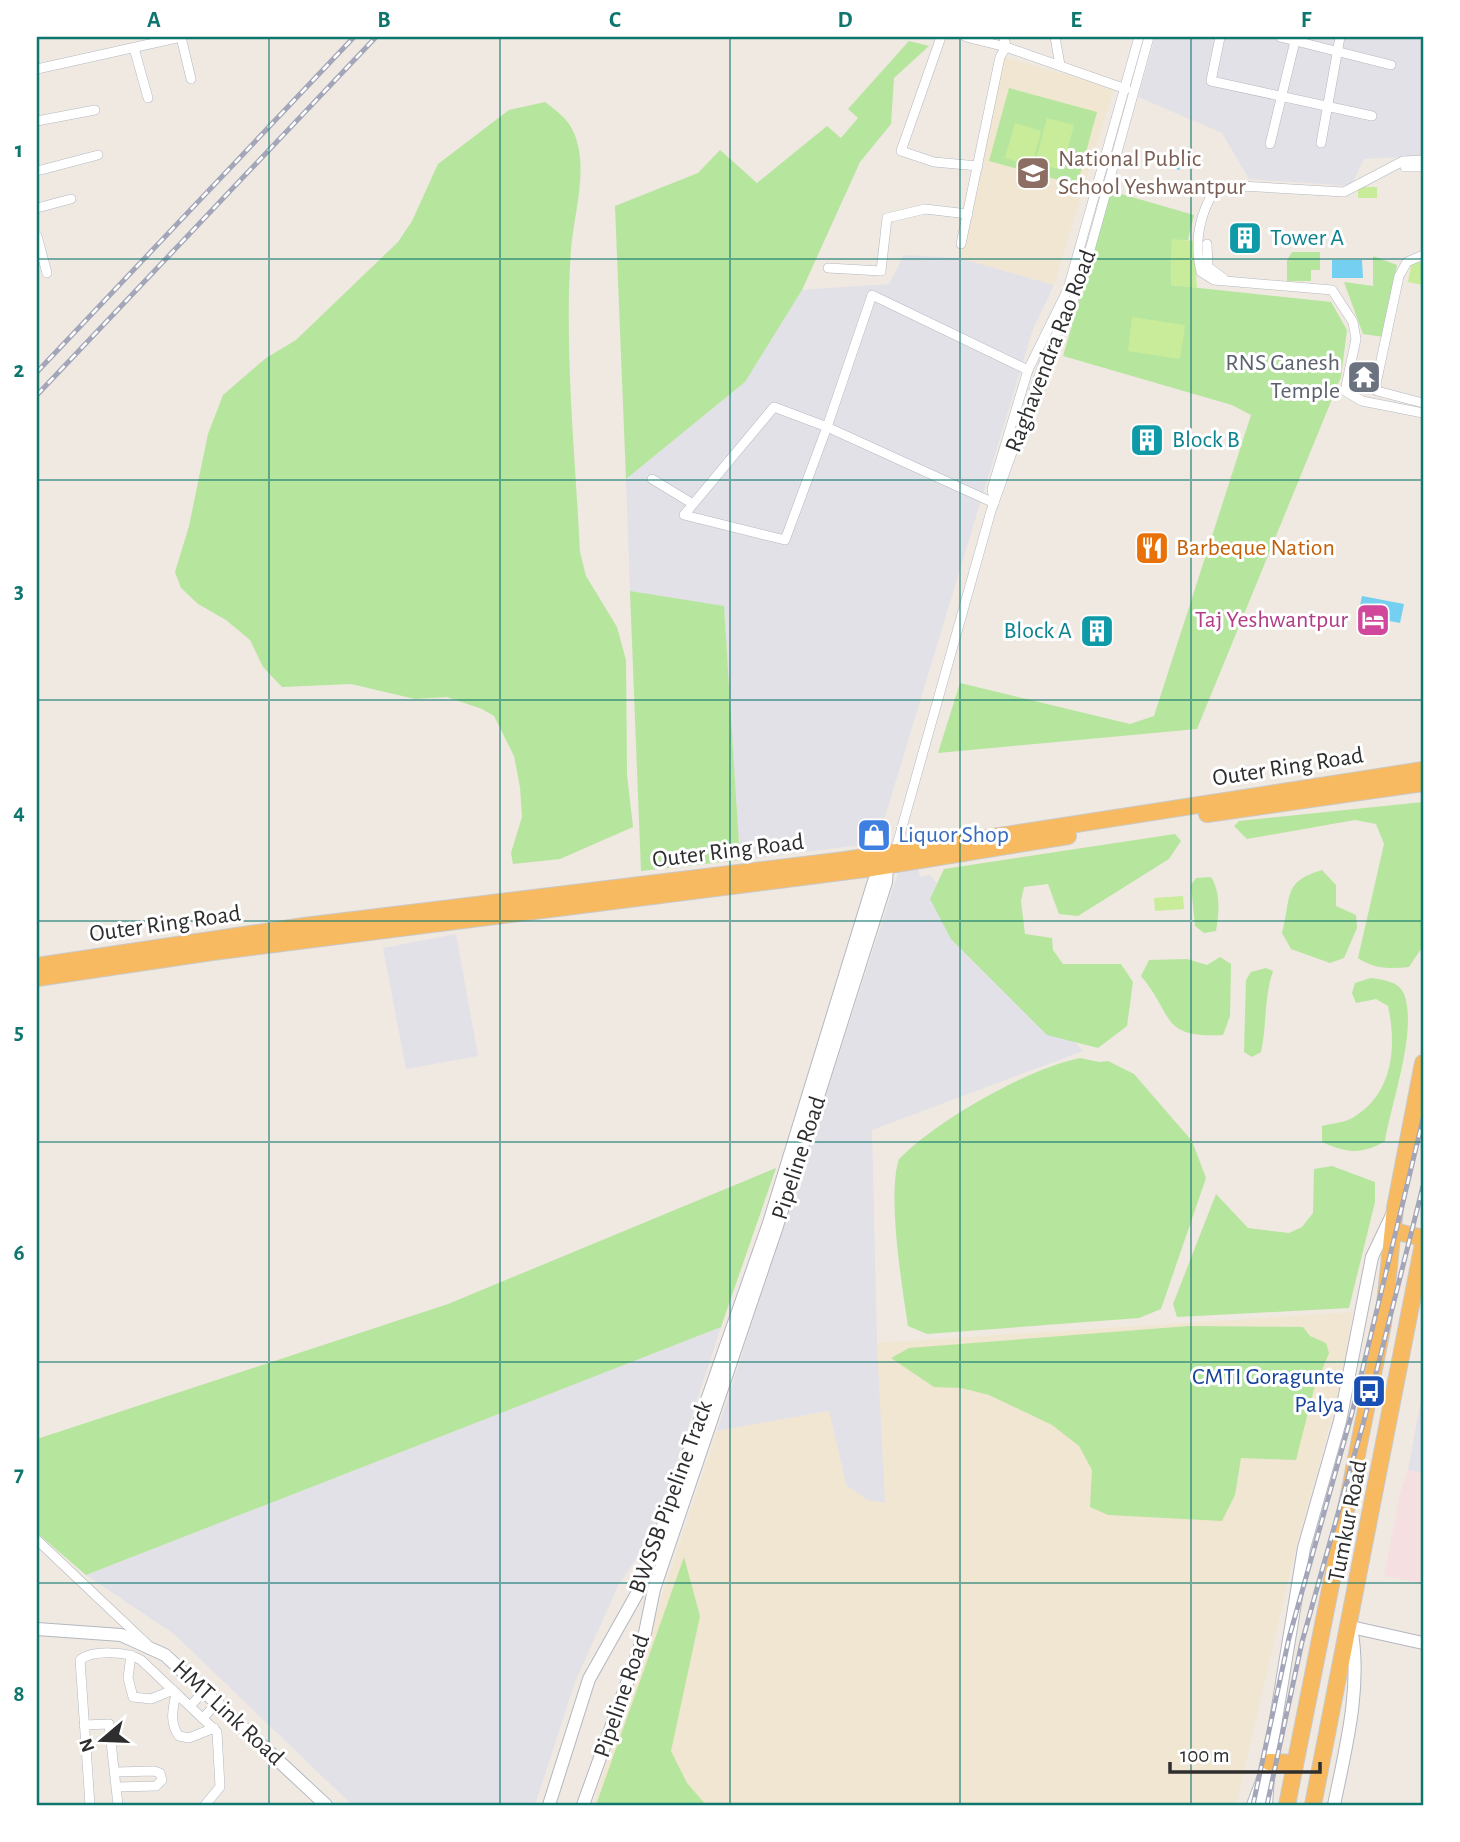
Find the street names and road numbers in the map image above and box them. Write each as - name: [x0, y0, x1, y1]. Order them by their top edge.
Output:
- street label: Raghavendra Rao Road: [1001, 247, 1101, 455]
- street label: Outer Ring Road: [1211, 743, 1365, 791]
- street label: Outer Ring Road: [651, 830, 805, 872]
- street label: Outer Ring Road: [88, 902, 242, 946]
- street label: Pipeline Road: [768, 1093, 830, 1223]
- street label: BWSSB Pipeline Track: [625, 1397, 717, 1597]
- street label: Tumkur Road: [1324, 1458, 1372, 1584]
- street label: Pipeline Road: [590, 1631, 654, 1761]
- street label: HMT Link Road: [168, 1656, 288, 1770]

